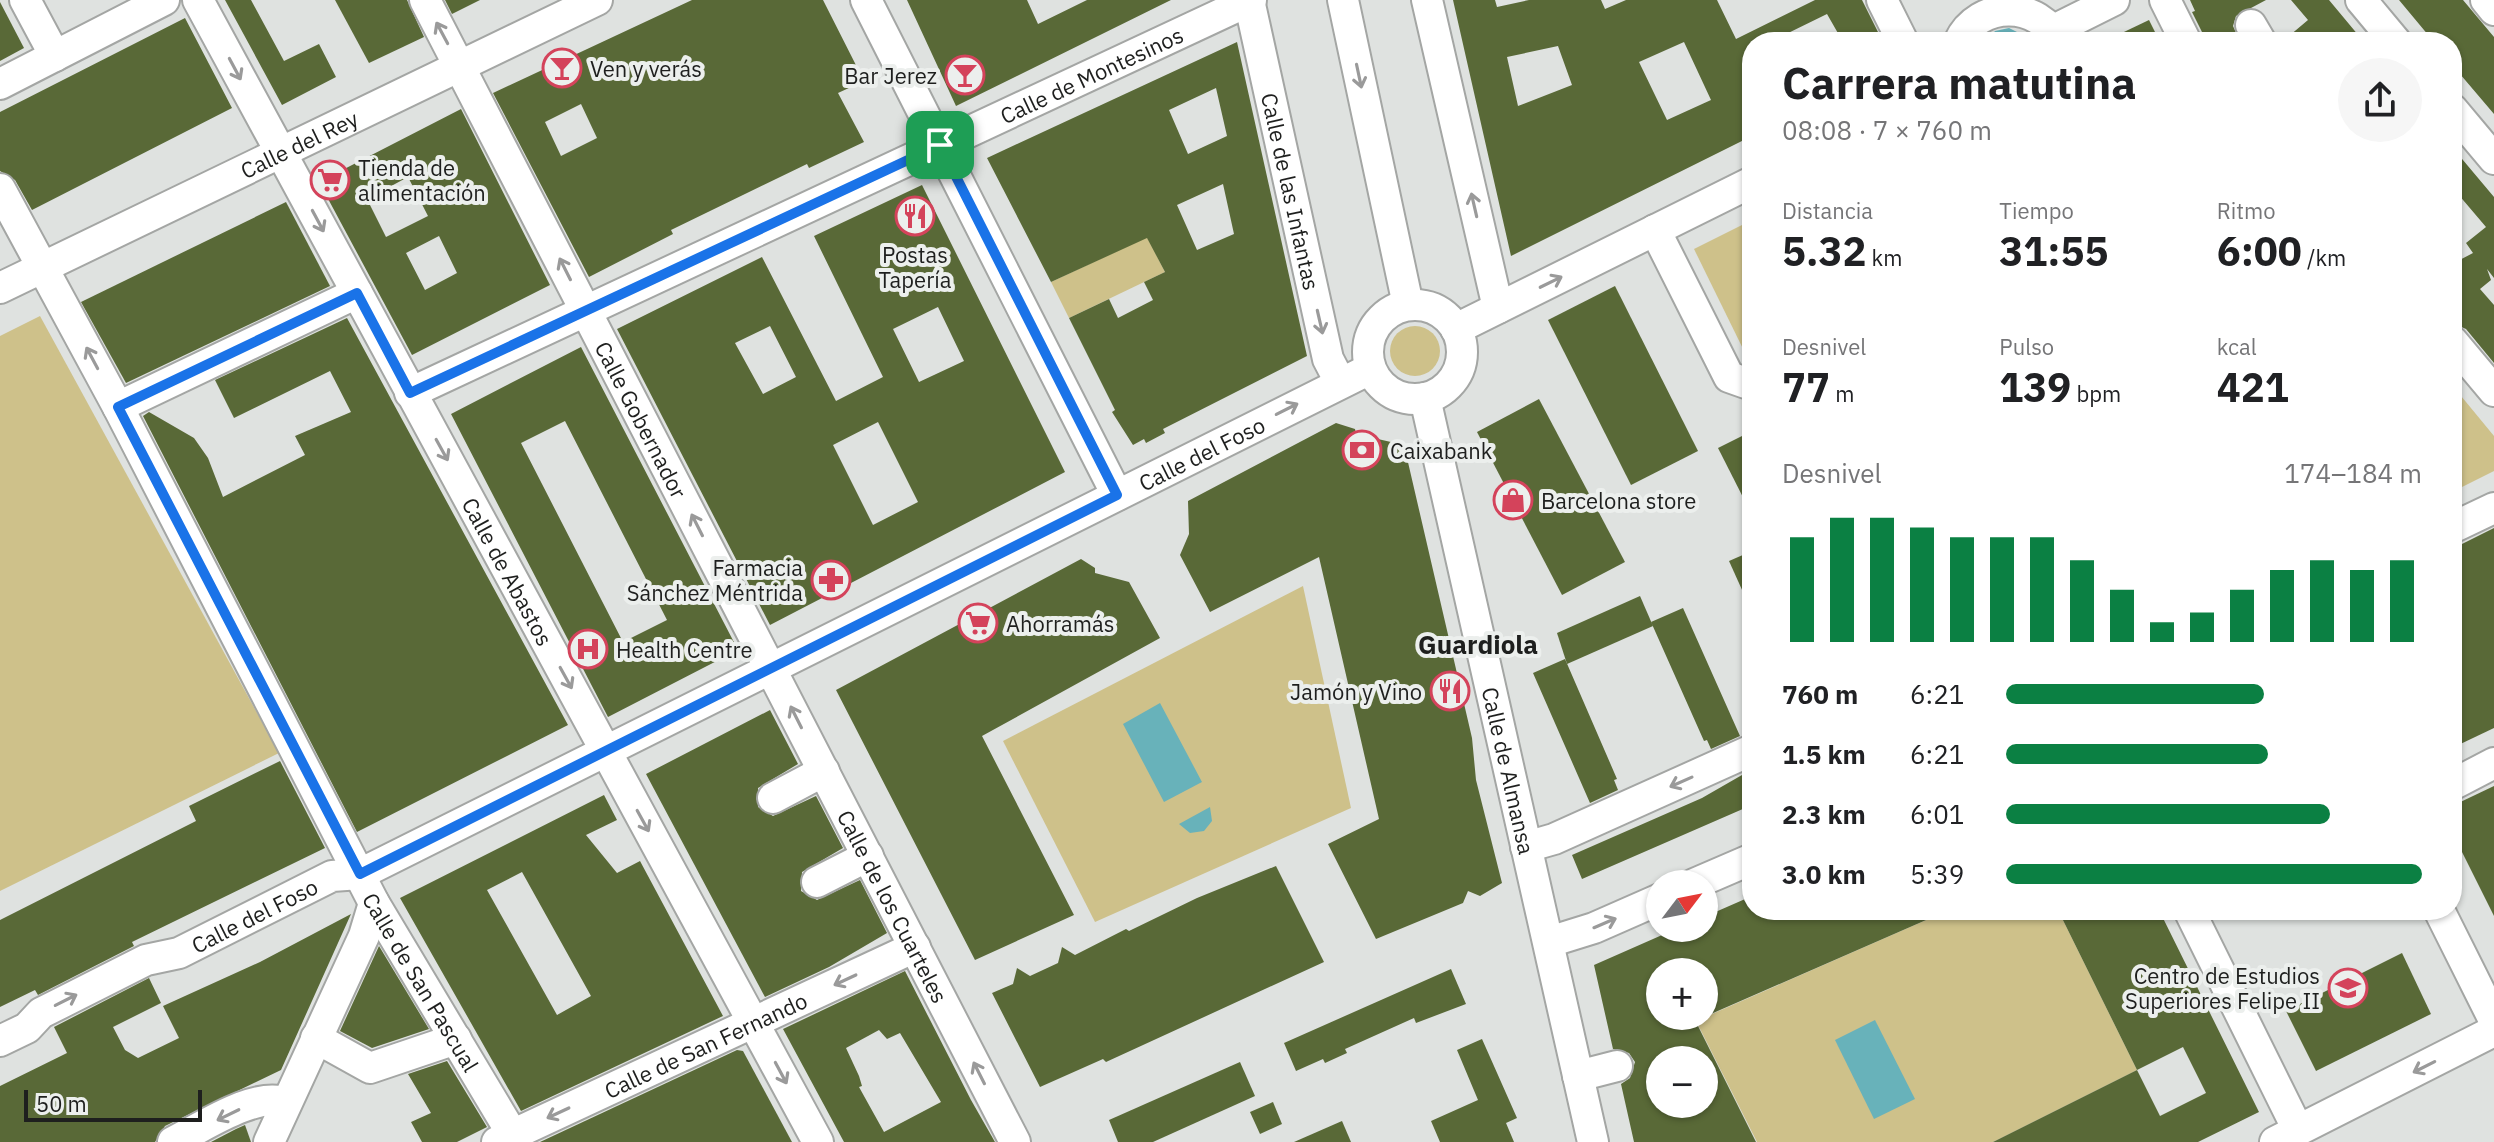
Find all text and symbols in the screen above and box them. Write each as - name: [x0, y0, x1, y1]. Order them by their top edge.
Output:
- street label: Calle de Montesinos: [995, 19, 1187, 130]
- one-way arrow: [434, 21, 450, 45]
- bar icon: Ven y verás: [541, 47, 583, 89]
- place label: Ven y verás: [590, 54, 702, 83]
- bar icon: Bar Jerez: [944, 54, 986, 96]
- text: Carrera matutina: [1782, 54, 2136, 111]
- one-way arrow: [228, 56, 243, 80]
- button: share: [2338, 58, 2422, 142]
- place label: Bar Jerez: [844, 61, 937, 90]
- one-way arrow: [1352, 63, 1367, 89]
- street label: Calle de las Infantas: [1255, 90, 1327, 293]
- street label: Calle del Rey: [235, 103, 363, 184]
- pin: [906, 111, 974, 179]
- text: 08:08 · 7 × 760 m: [1782, 113, 1992, 147]
- icon: arrive: [918, 123, 962, 167]
- place label: Tienda de alimentación: [358, 153, 486, 207]
- supermarket icon: Tienda de alimentación: [309, 159, 351, 201]
- one-way arrow: [1466, 192, 1481, 218]
- restaurant icon: Postas Tapería: [894, 195, 936, 237]
- text: Distancia: [1782, 196, 1873, 225]
- text: Tiempo: [1999, 196, 2074, 225]
- text: Ritmo: [2217, 196, 2276, 225]
- one-way arrow: [310, 209, 326, 232]
- text: 5.32: [1782, 225, 1866, 277]
- text: 31:55: [1999, 225, 2109, 277]
- text: 6:00: [2217, 225, 2302, 277]
- place label: Postas Tapería: [879, 240, 952, 294]
- text: km: [1866, 243, 1902, 272]
- text: /km: [2302, 243, 2346, 272]
- one-way arrow: [557, 257, 573, 281]
- one-way arrow: [1539, 273, 1563, 289]
- one-way arrow: [1313, 309, 1328, 334]
- text: Desnivel: [1782, 332, 1866, 361]
- text: Pulso: [1999, 332, 2054, 361]
- text: kcal: [2217, 332, 2257, 361]
- street label: Calle Gobernador: [589, 336, 694, 503]
- one-way arrow: [83, 347, 99, 370]
- text: 77: [1782, 361, 1830, 413]
- text: 139: [1999, 361, 2071, 413]
- text: 421: [2217, 361, 2289, 413]
- text: m: [1830, 379, 1854, 408]
- text: bpm: [2071, 379, 2121, 408]
- one-way arrow: [1274, 401, 1298, 417]
- street label: Calle del Foso: [1133, 409, 1270, 497]
- bank icon: Caixabank: [1341, 429, 1383, 471]
- place label: Caixabank: [1390, 436, 1493, 465]
- one-way arrow: [434, 437, 450, 461]
- text: Desnivel: [1782, 456, 1882, 490]
- text: 174–184 m: [2284, 456, 2422, 490]
- shop icon: Barcelona store: [1492, 479, 1534, 521]
- place label: Barcelona store: [1541, 486, 1696, 515]
- street label: Calle de Abastos: [456, 492, 560, 650]
- one-way arrow: [688, 513, 704, 537]
- place label: Farmacia Sánchez Méntrida: [627, 553, 803, 607]
- pharmacy icon: Farmacia Sánchez Méntrida: [810, 559, 852, 601]
- supermarket icon: Ahorramás: [957, 602, 999, 644]
- place label: Ahorramás: [1006, 609, 1114, 638]
- district label: Guardiola: [1418, 627, 1538, 661]
- hospital icon: Health Centre: [567, 628, 609, 670]
- place label: Health Centre: [616, 635, 753, 664]
- one-way arrow: [558, 666, 574, 690]
- restaurant icon: Jamón y Vino: [1429, 670, 1471, 712]
- place label: Jamón y Vino: [1290, 677, 1422, 706]
- text: 760 m: [1782, 677, 1858, 711]
- text: 6:21: [1910, 677, 1964, 711]
- street label: Calle de Almansa: [1476, 684, 1542, 857]
- one-way arrow: [788, 705, 804, 729]
- text: 1.5 km: [1782, 737, 1866, 771]
- text: 6:21: [1910, 737, 1964, 771]
- one-way arrow: [1669, 775, 1693, 790]
- text: 2.3 km: [1782, 797, 1866, 831]
- text: 6:01: [1910, 797, 1964, 831]
- street label: Calle de los Cuarteles: [831, 805, 955, 1008]
- one-way arrow: [636, 808, 652, 832]
- text: 3.0 km: [1782, 857, 1866, 891]
- text: 5:39: [1910, 857, 1964, 891]
- north arrow: [1646, 870, 1718, 942]
- map controls: [1646, 870, 1718, 1118]
- street label: Calle del Foso: [186, 871, 322, 959]
- street label: Calle de San Pascual: [357, 888, 486, 1077]
- one-way arrow: [1592, 914, 1617, 929]
- button: +: [1646, 958, 1718, 1030]
- place label: Centro de Estudios Superiores Felipe II: [2125, 961, 2320, 1015]
- school or university icon: Centro de Estudios Superiores Felipe II: [2327, 967, 2369, 1009]
- one-way arrow: [833, 973, 857, 988]
- street label: Calle de San Fernando: [599, 985, 812, 1105]
- one-way arrow: [53, 992, 77, 1008]
- button: −: [1646, 1046, 1718, 1118]
- one-way arrow: [2413, 1059, 2437, 1075]
- one-way arrow: [774, 1061, 790, 1085]
- one-way arrow: [971, 1061, 987, 1085]
- scale bar: [24, 1086, 202, 1122]
- text: 50 m: [36, 1089, 87, 1118]
- one-way arrow: [547, 1106, 571, 1121]
- one-way arrow: [217, 1108, 241, 1123]

